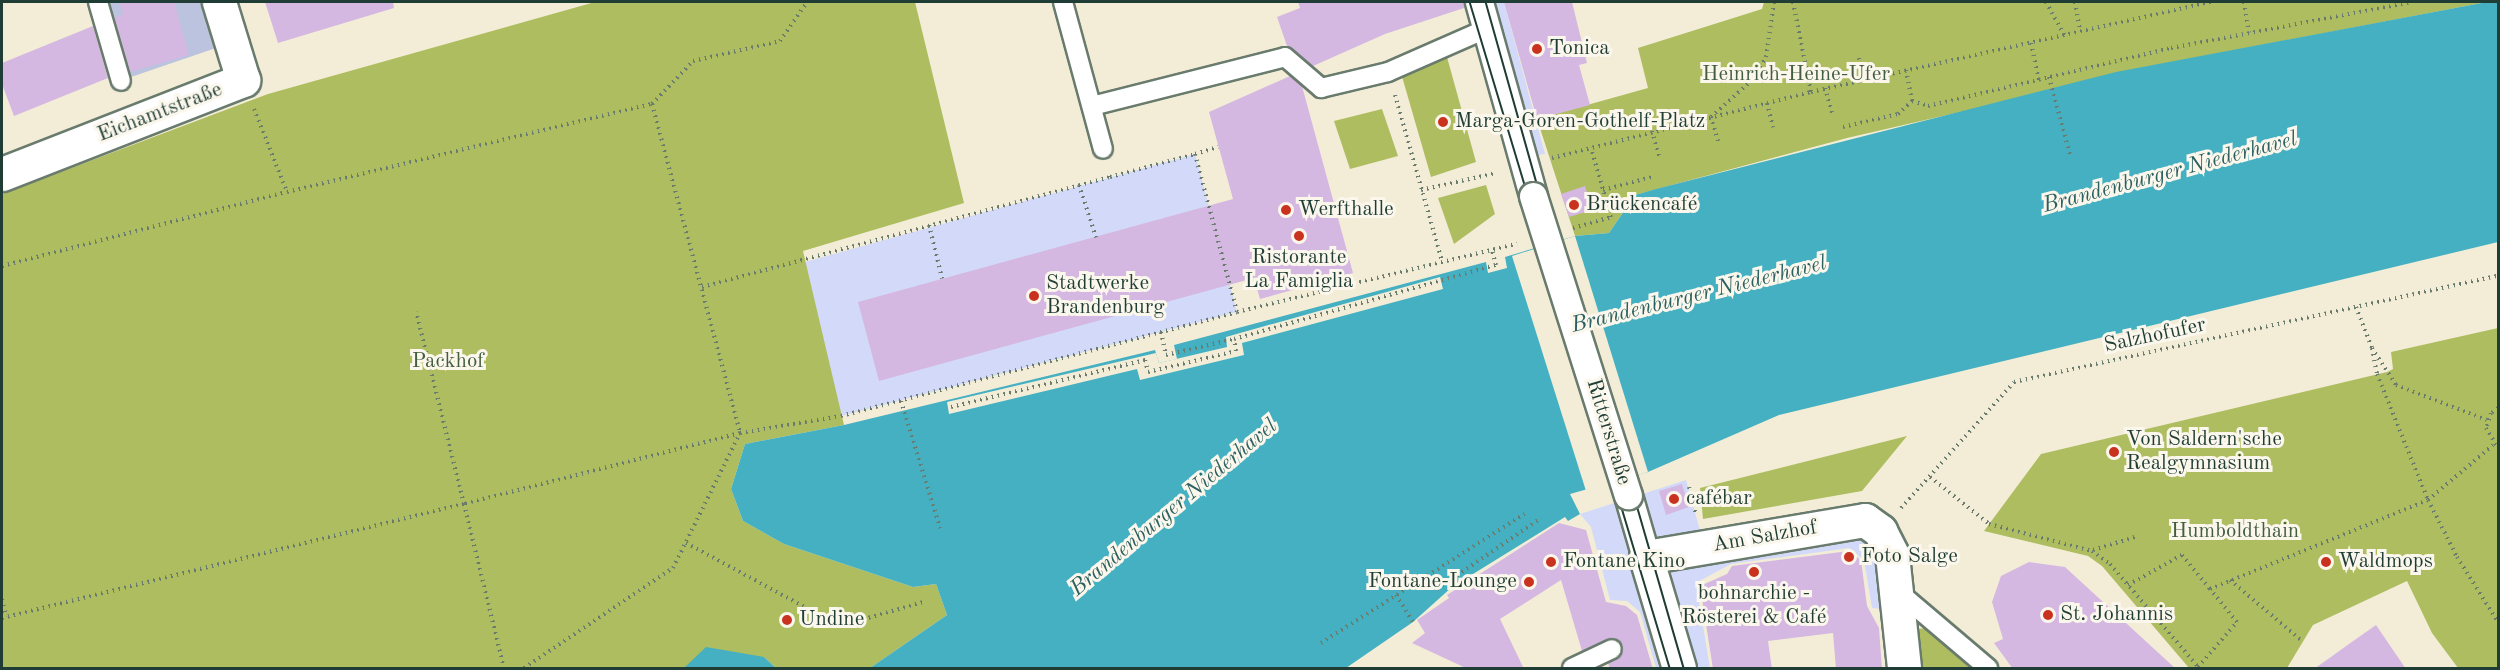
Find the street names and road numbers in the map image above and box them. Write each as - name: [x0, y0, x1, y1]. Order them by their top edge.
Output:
- street label: Eichamtstraße: [94, 78, 226, 148]
- street label: Salzhofufer: [2102, 313, 2208, 359]
- street label: Ritterstraße: [1580, 376, 1636, 488]
- street label: Am Salzhof: [1711, 515, 1819, 559]

